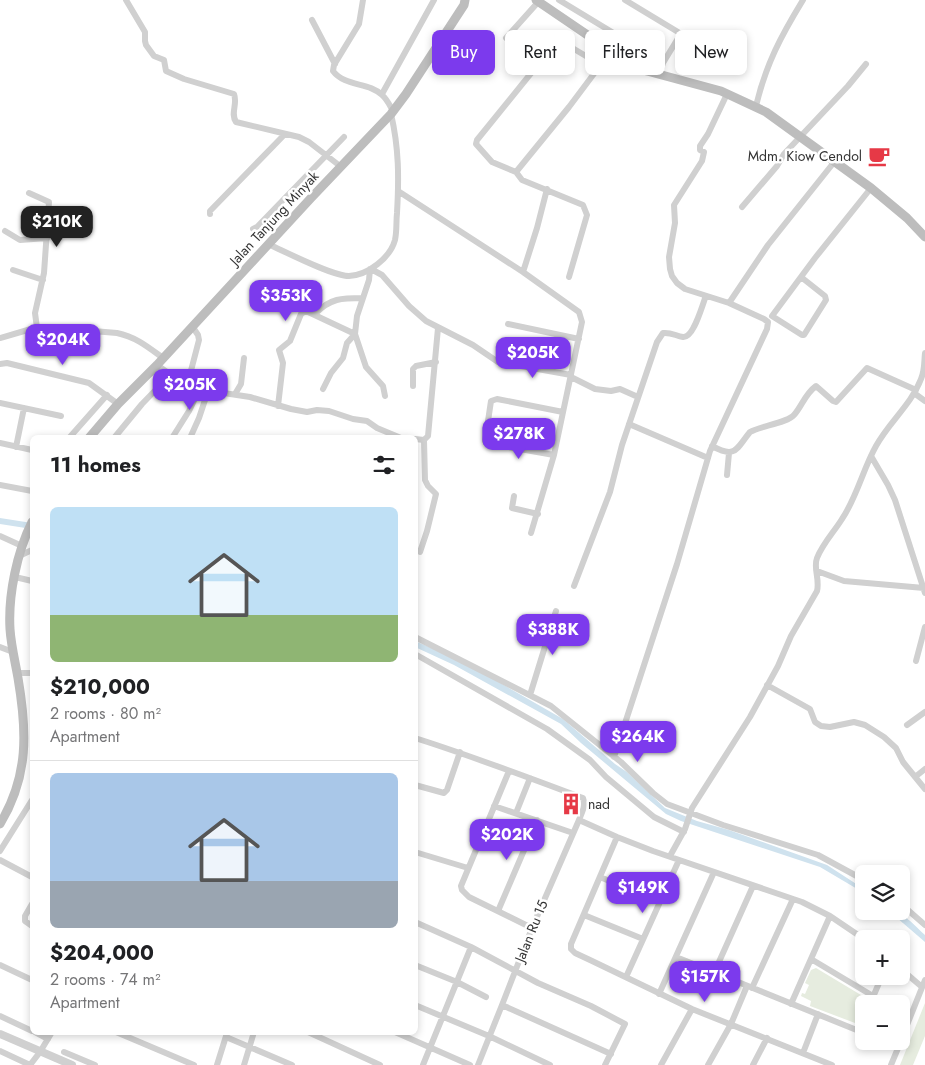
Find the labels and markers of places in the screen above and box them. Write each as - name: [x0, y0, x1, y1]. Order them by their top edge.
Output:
- cafe icon: Mdm. Kiow Cendol: [866, 143, 892, 169]
- place label: Mdm. Kiow Cendol: [748, 146, 862, 166]
- pin: $210K: [22, 206, 92, 248]
- pin: $353K: [251, 280, 321, 322]
- pin: $204K: [28, 324, 98, 366]
- pin: $205K: [498, 336, 568, 379]
- pin: $205K: [155, 368, 225, 411]
- pin: $278K: [484, 418, 554, 460]
- pin: $388K: [518, 614, 588, 656]
- pin: $264K: [603, 720, 673, 763]
- building icon: nad: [558, 791, 584, 817]
- place label: nad: [588, 794, 610, 814]
- pin: $202K: [472, 818, 542, 861]
- pin: $149K: [608, 872, 678, 914]
- pin: $157K: [670, 960, 740, 1003]

